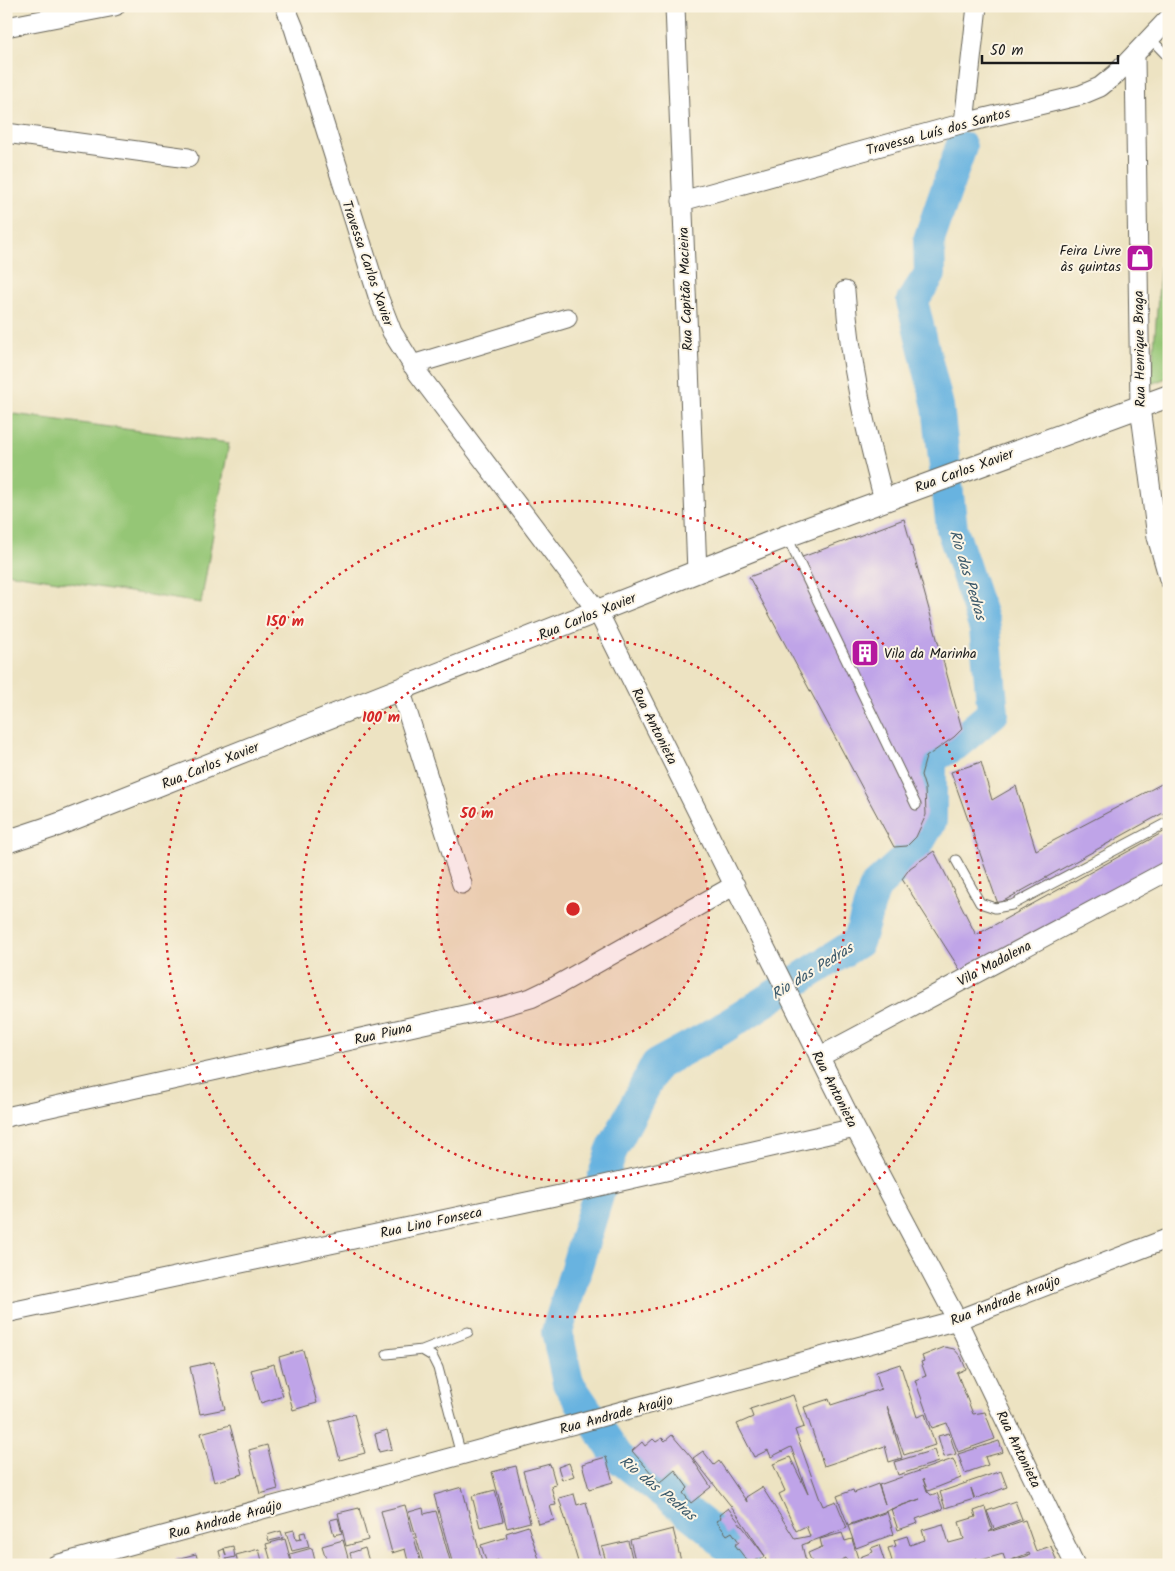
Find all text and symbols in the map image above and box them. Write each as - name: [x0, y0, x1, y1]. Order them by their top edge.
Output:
- scale bar: [982, 32, 1119, 64]
- text: 50 m: [990, 39, 1024, 63]
- street label: Travessa Luís dos Santos: [864, 102, 1013, 162]
- street label: Travessa Carlos Xavier: [335, 198, 399, 330]
- street label: Rua Capitão Macieira: [673, 227, 699, 351]
- place label: Feira Livre às quintas: [1059, 240, 1122, 278]
- shop icon: Feira Livre às quintas: [1125, 243, 1155, 273]
- street label: Rua Henrique Braga: [1128, 290, 1152, 408]
- street label: Rua Carlos Xavier: [912, 442, 1018, 499]
- water label: Rio das Pedras: [942, 527, 993, 625]
- street label: Rua Carlos Xavier: [535, 587, 641, 647]
- text: 150 m: [266, 610, 304, 634]
- building icon: Vila da Marinha: [850, 638, 880, 668]
- place label: Vila da Marinha: [884, 643, 977, 665]
- street label: Rua Antonieta: [625, 684, 683, 769]
- text: 100 m: [362, 706, 400, 730]
- street label: Rua Carlos Xavier: [158, 736, 264, 796]
- text: 50 m: [459, 802, 494, 826]
- centre of rings: [564, 900, 582, 918]
- street label: Vila Madalena: [953, 935, 1036, 993]
- water label: Rio das Pedras: [767, 936, 860, 1007]
- street label: Rua Piuna: [352, 1017, 414, 1051]
- street label: Rua Antonieta: [805, 1047, 863, 1132]
- street label: Rua Lino Fonseca: [378, 1201, 484, 1245]
- street label: Rua Andrade Araújo: [947, 1270, 1064, 1332]
- street label: Rua Andrade Araújo: [557, 1389, 675, 1441]
- street label: Rua Antonieta: [990, 1407, 1046, 1492]
- water label: Rio das Pedras: [614, 1450, 702, 1528]
- street label: Rua Andrade Araújo: [166, 1494, 284, 1546]

